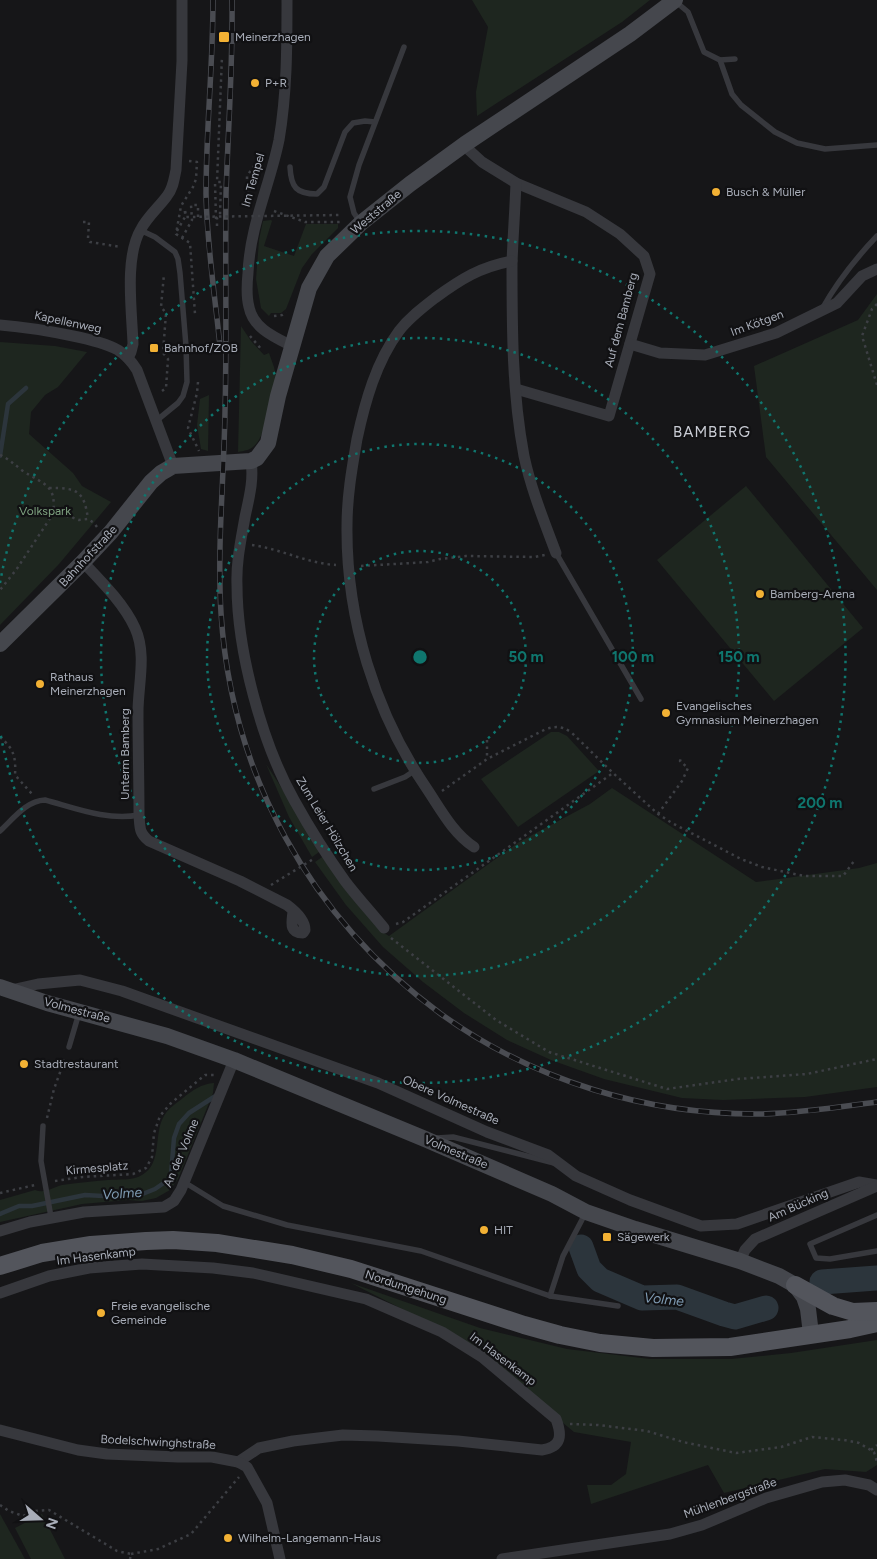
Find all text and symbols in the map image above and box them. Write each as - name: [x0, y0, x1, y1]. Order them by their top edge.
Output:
- marker: Meinerzhagen: [217, 30, 231, 44]
- place label: Meinerzhagen: [235, 30, 311, 44]
- place label: P+R: [265, 76, 287, 90]
- marker: P+R: [249, 77, 261, 89]
- street label: Im Tempel: [239, 151, 267, 209]
- place label: Busch & Müller: [726, 185, 805, 199]
- marker: Busch & Müller: [710, 186, 722, 198]
- street label: Weststraße: [348, 187, 404, 237]
- street label: Auf dem Bamberg: [602, 271, 640, 369]
- street label: Im Kötgen: [729, 307, 786, 339]
- street label: Kapellenweg: [33, 308, 103, 336]
- place label: Bahnhof/ZOB: [164, 341, 238, 355]
- marker: Bahnhof/ZOB: [148, 342, 160, 354]
- district label: BAMBERG: [673, 423, 751, 441]
- park label: Volkspark: [19, 504, 71, 518]
- street label: Bahnhofstraße: [56, 522, 120, 590]
- place label: Bamberg-Arena: [770, 587, 855, 601]
- marker: Bamberg-Arena: [754, 588, 766, 600]
- centre of rings: [411, 648, 429, 666]
- text: 50 m: [508, 648, 544, 666]
- text: 100 m: [612, 648, 654, 666]
- text: 150 m: [718, 648, 760, 666]
- place label: Rathaus Meinerzhagen: [50, 670, 126, 698]
- marker: Rathaus Meinerzhagen: [34, 678, 46, 690]
- place label: Evangelisches Gymnasium Meinerzhagen: [676, 699, 819, 727]
- marker: Evangelisches Gymnasium Meinerzhagen: [660, 707, 672, 719]
- street label: Unterm Bamberg: [118, 708, 132, 800]
- street label: Zum Leier Hölzchen: [293, 774, 361, 874]
- text: 200 m: [798, 794, 842, 812]
- street label: Volmestraße: [42, 994, 112, 1026]
- place label: Stadtrestaurant: [34, 1057, 119, 1071]
- marker: Stadtrestaurant: [18, 1058, 30, 1070]
- street label: Obere Volmestraße: [401, 1072, 502, 1128]
- street label: An der Volme: [160, 1116, 202, 1189]
- street label: Volmestraße: [422, 1132, 490, 1172]
- street label: Kirmesplatz: [65, 1158, 129, 1178]
- water label: Volme: [102, 1184, 143, 1203]
- street label: Am Bücking: [766, 1186, 830, 1224]
- place label: HIT: [494, 1223, 513, 1237]
- marker: HIT: [478, 1224, 490, 1236]
- place label: Sägewerk: [617, 1230, 670, 1244]
- marker: Sägewerk: [601, 1231, 613, 1243]
- street label: Im Hasenkamp: [56, 1244, 136, 1268]
- street label: Nordumgehung: [363, 1267, 449, 1307]
- water label: Volme: [643, 1289, 685, 1310]
- place label: Freie evangelische Gemeinde: [111, 1299, 210, 1327]
- marker: Freie evangelische Gemeinde: [95, 1307, 107, 1319]
- street label: Im Hasenkamp: [467, 1329, 539, 1389]
- street label: Bodelschwinghstraße: [100, 1432, 216, 1452]
- street label: Mühlenbergstraße: [682, 1475, 779, 1521]
- north arrow: [15, 1494, 65, 1544]
- text: N: [42, 1515, 62, 1531]
- place label: Wilhelm-Langemann-Haus: [238, 1531, 381, 1545]
- marker: Wilhelm-Langemann-Haus: [222, 1532, 234, 1544]

